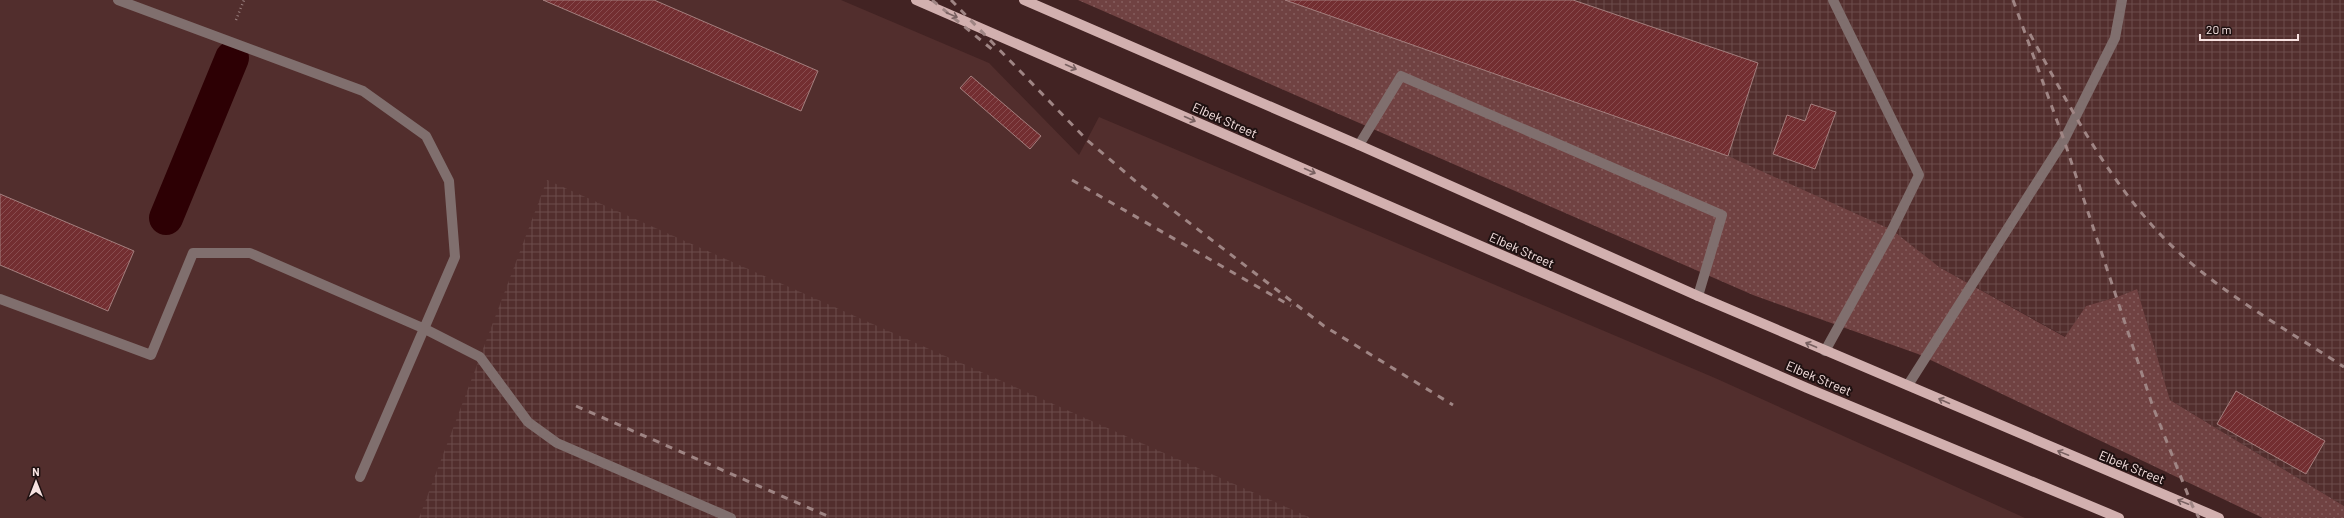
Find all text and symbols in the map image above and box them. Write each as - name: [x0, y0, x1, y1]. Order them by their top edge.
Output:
- one-way arrow: [946, 12, 958, 20]
- scale bar: [2200, 16, 2298, 42]
- text: 20 m: [2206, 22, 2232, 36]
- one-way arrow: [1065, 64, 1077, 72]
- street label: Elbek Street: [1190, 99, 1260, 141]
- one-way arrow: [1184, 116, 1196, 123]
- one-way arrow: [1303, 168, 1315, 175]
- street label: Elbek Street: [1487, 229, 1557, 271]
- one-way arrow: [1805, 341, 1817, 348]
- street label: Elbek Street: [1784, 357, 1854, 399]
- one-way arrow: [1938, 397, 1950, 404]
- street label: Elbek Street: [2097, 447, 2167, 487]
- one-way arrow: [2058, 448, 2070, 456]
- north arrow: [16, 462, 56, 502]
- text: N: [32, 465, 40, 478]
- one-way arrow: [2178, 497, 2190, 505]

